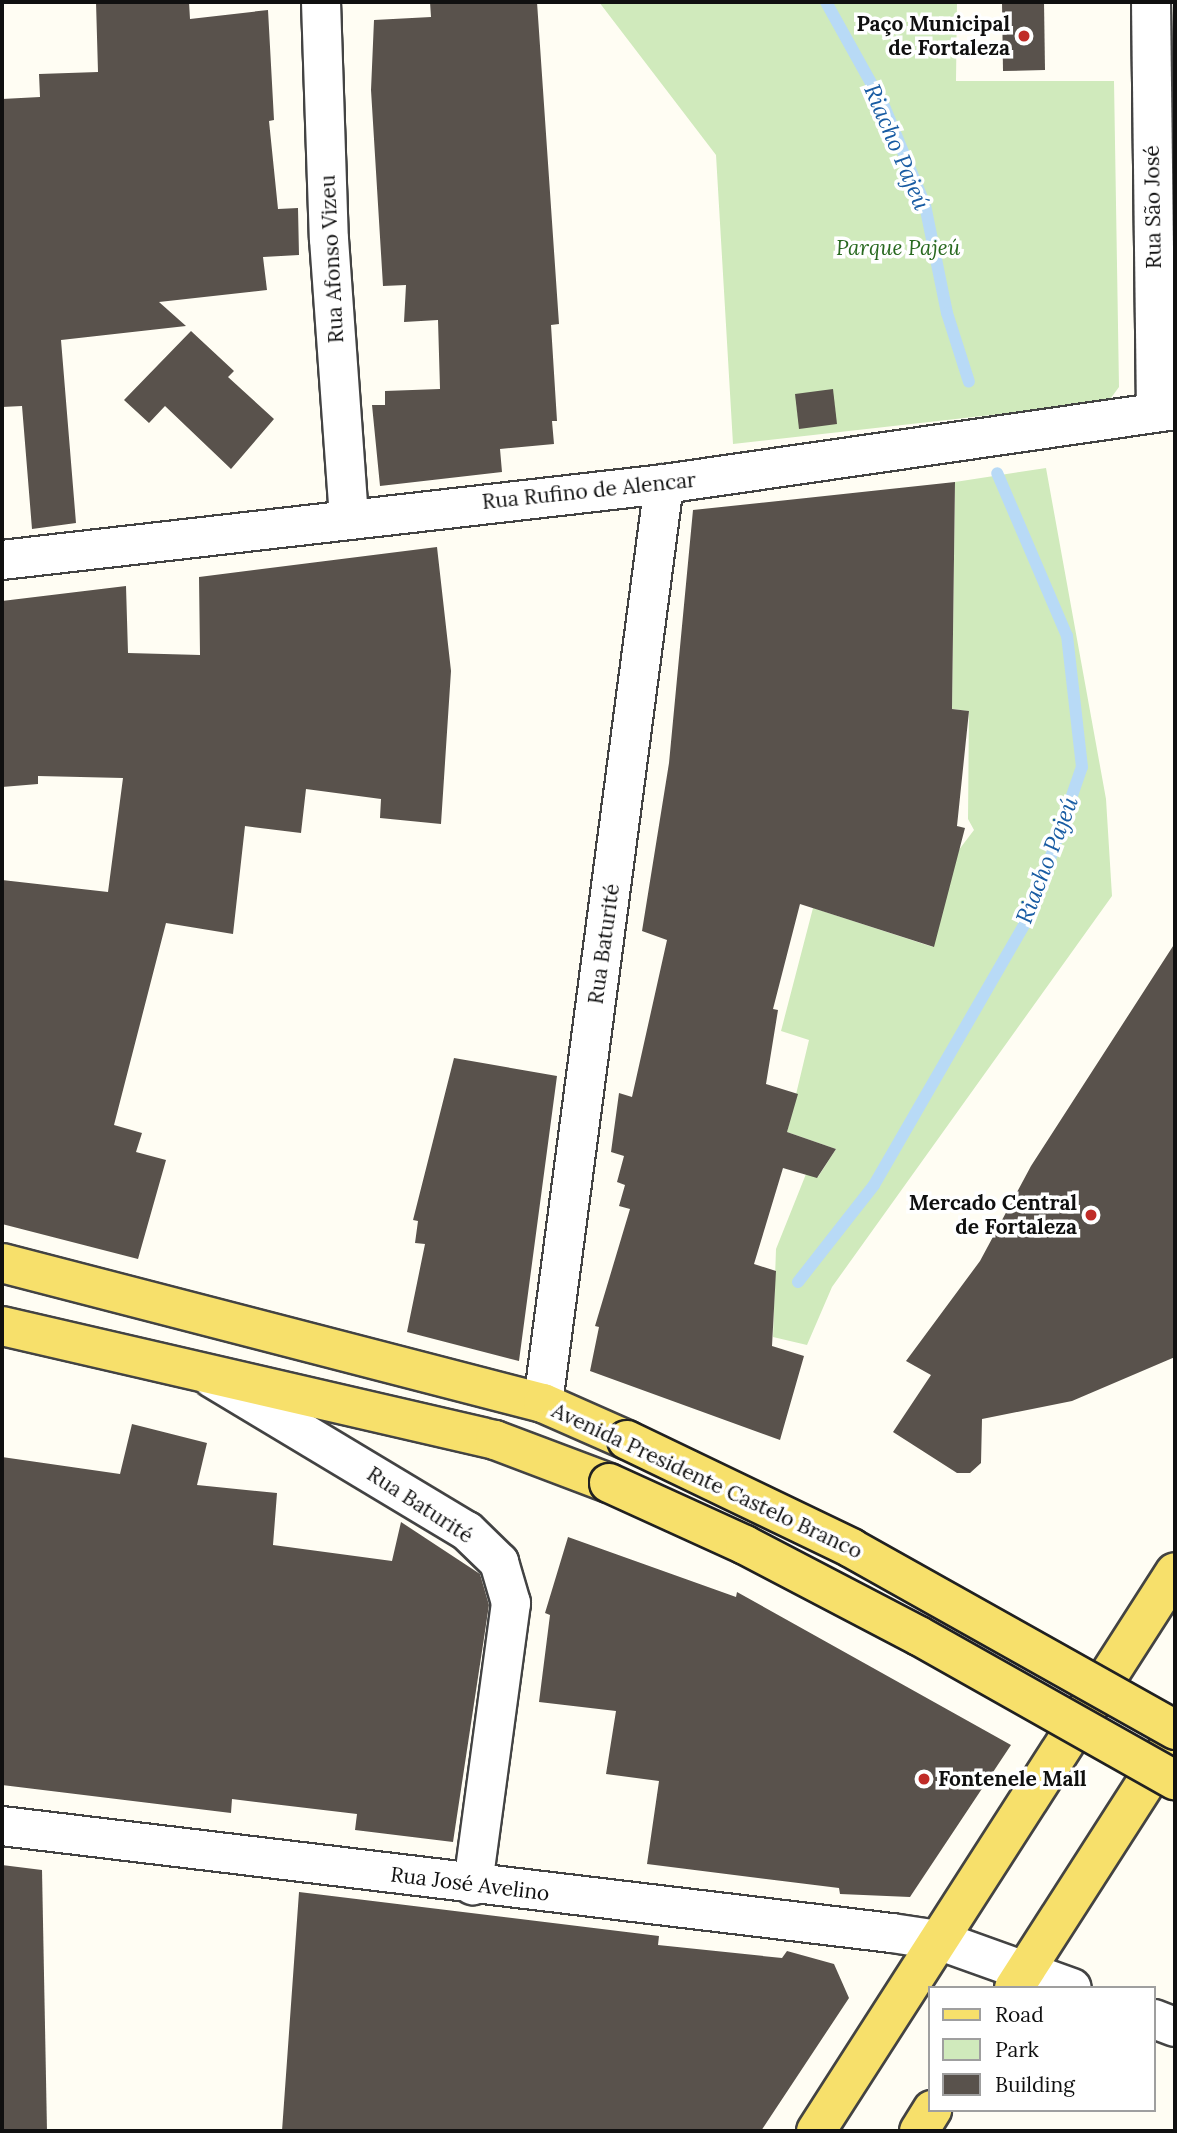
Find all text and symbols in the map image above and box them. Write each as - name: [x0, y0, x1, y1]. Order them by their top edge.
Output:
- place label: Paço Municipal de Fortaleza: [856, 11, 1010, 61]
- marker: Paço Municipal de Fortaleza: [1016, 28, 1032, 44]
- water label: Riacho Pajeú: [858, 80, 936, 214]
- street label: Rua São José: [1139, 145, 1167, 269]
- street label: Rua Afonso Vizeu: [315, 174, 349, 344]
- park label: Parque Pajeú: [836, 235, 960, 261]
- street label: Rua Rufino de Alencar: [481, 467, 697, 515]
- water label: Riacho Pajeú: [1010, 793, 1084, 927]
- street label: Rua Baturité: [583, 882, 625, 1006]
- place label: Mercado Central de Fortaleza: [909, 1190, 1077, 1240]
- marker: Mercado Central de Fortaleza: [1083, 1207, 1099, 1223]
- street label: Avenida Presidente Castelo Branco: [548, 1398, 866, 1564]
- street label: Rua Baturité: [362, 1461, 478, 1549]
- place label: Fontenele Mall: [938, 1766, 1087, 1792]
- marker: Fontenele Mall: [916, 1771, 932, 1787]
- street label: Rua José Avelino: [389, 1862, 551, 1906]
- legend: [928, 1986, 1156, 2112]
- text: Road: [995, 2001, 1044, 2028]
- text: Park: [995, 2036, 1039, 2063]
- text: Building: [995, 2071, 1075, 2098]

